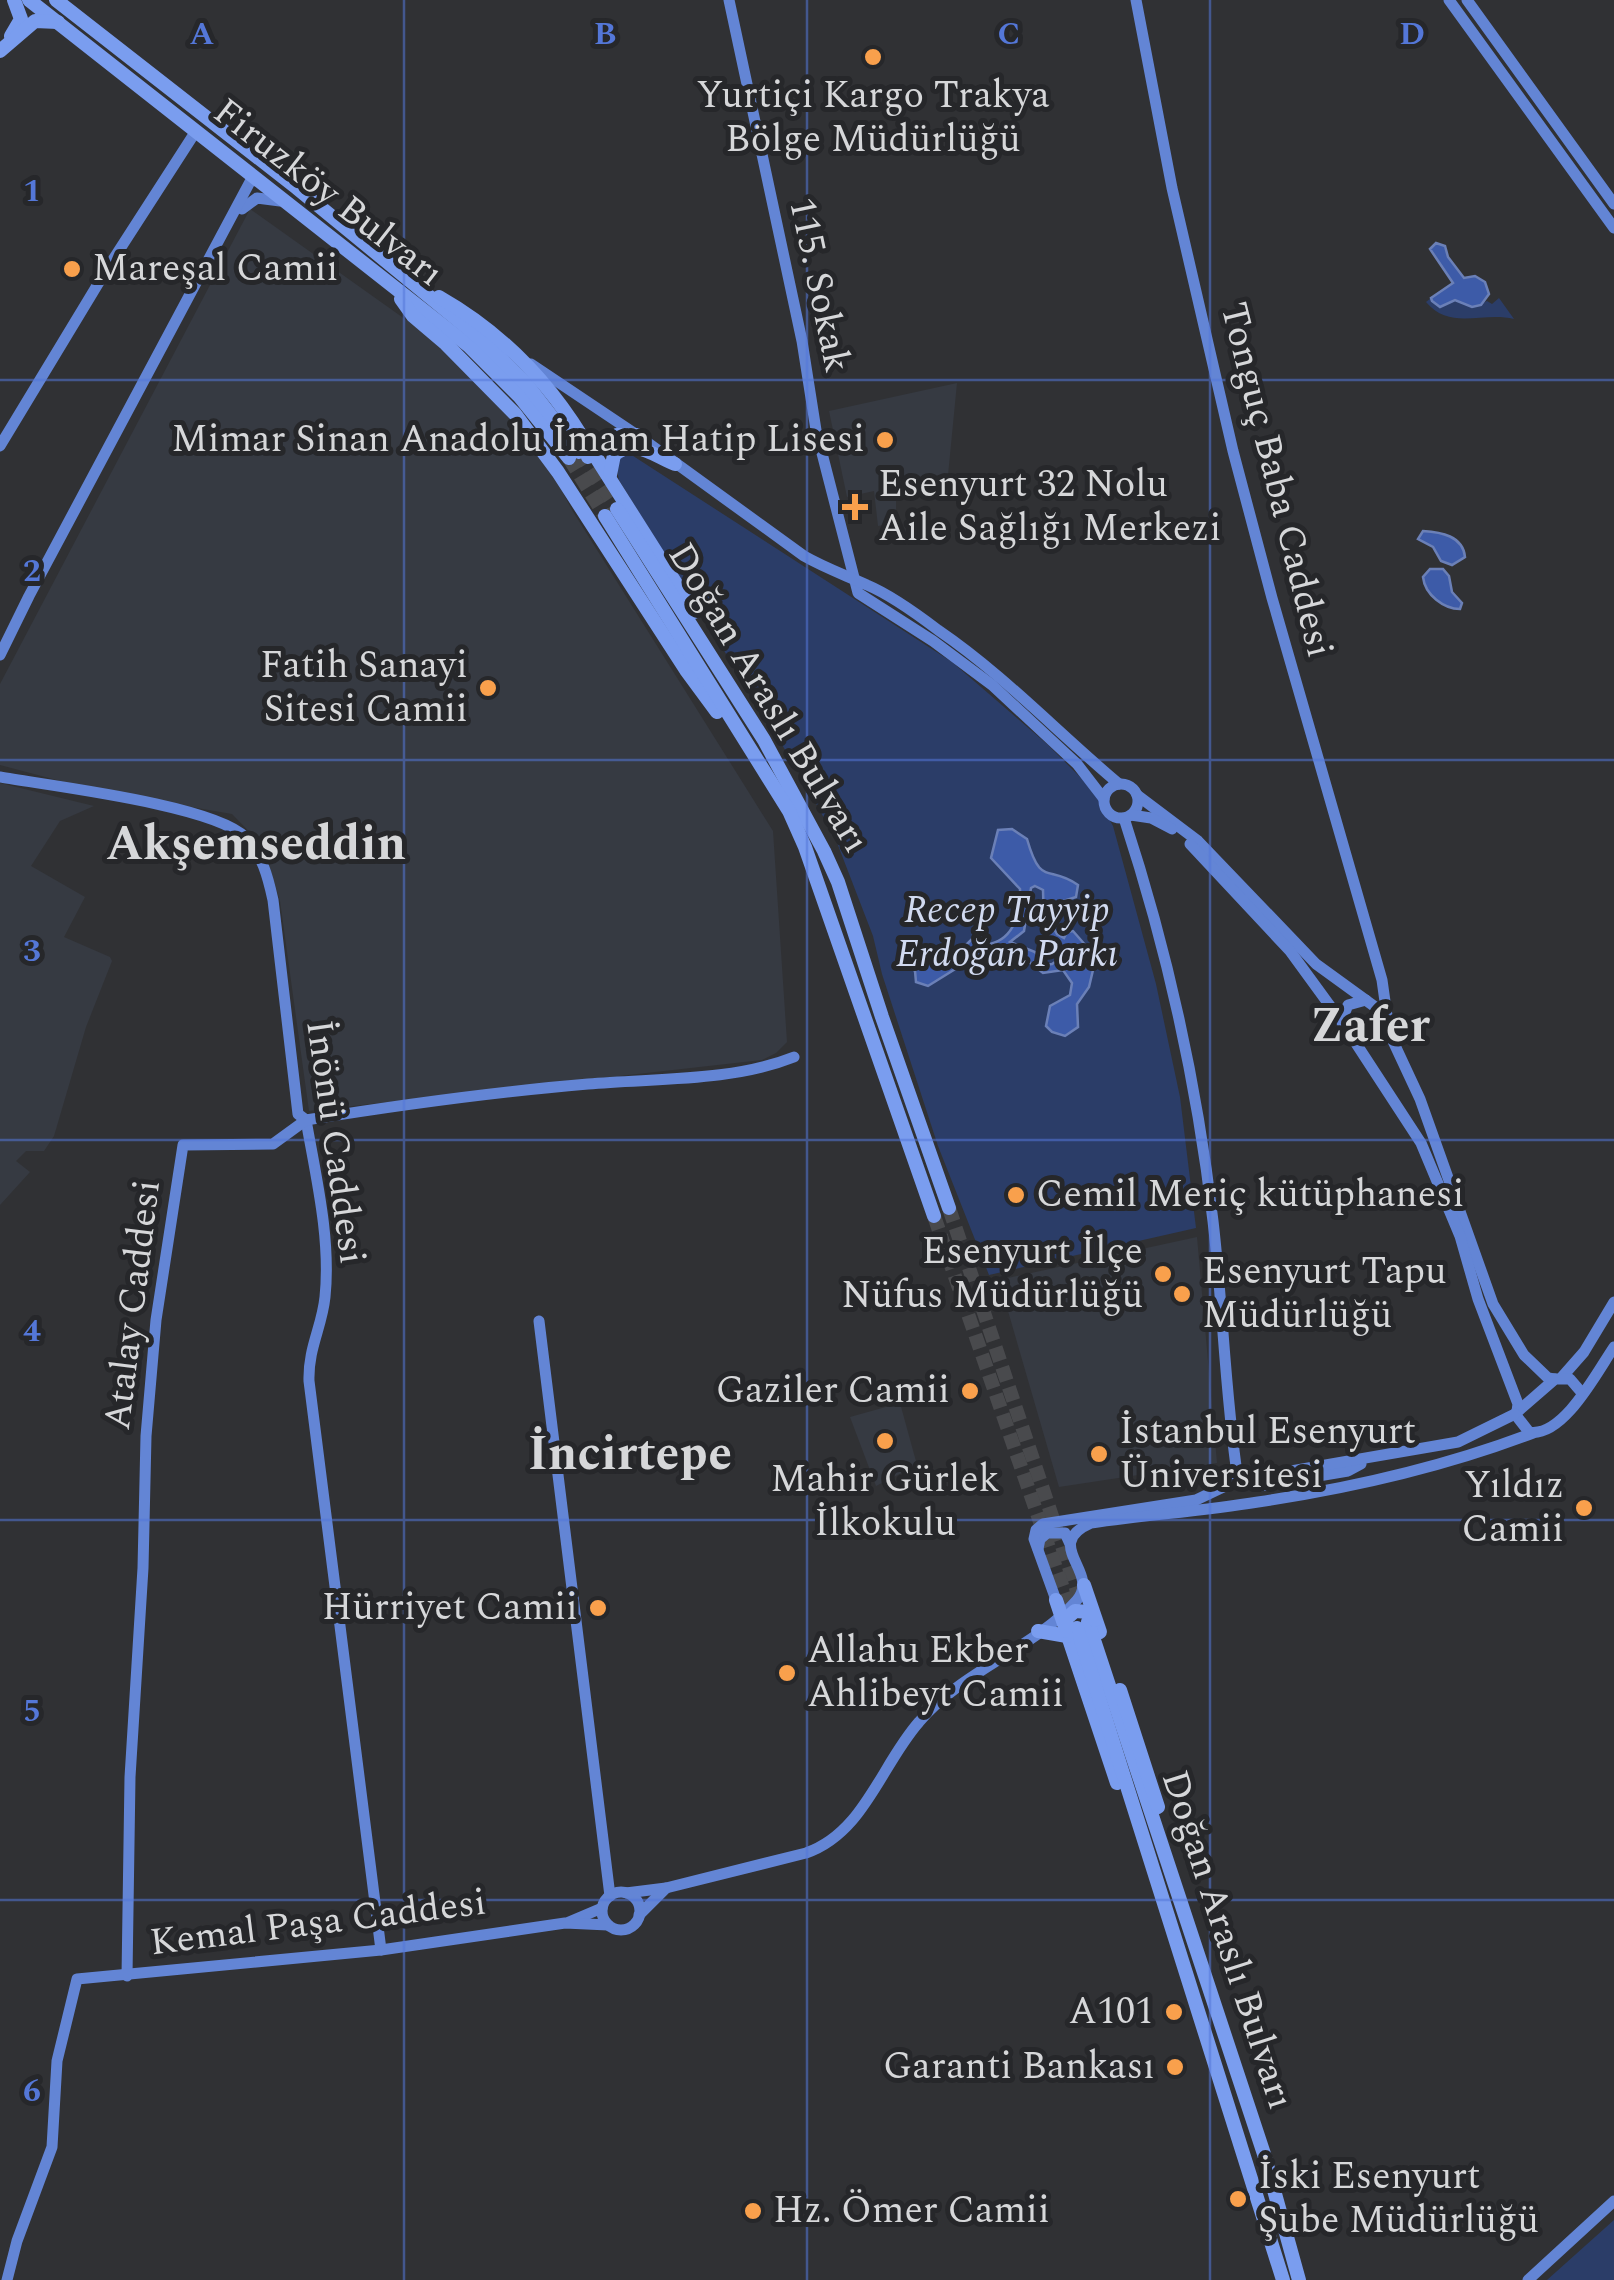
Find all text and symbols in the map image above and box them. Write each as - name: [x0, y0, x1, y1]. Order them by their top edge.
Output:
- text: A: [190, 10, 215, 59]
- text: B: [594, 10, 616, 59]
- text: C: [998, 10, 1020, 59]
- text: D: [1399, 10, 1425, 59]
- marker: Yurtiçi Kargo Trakya Bölge Müdürlüğü: [862, 46, 884, 68]
- place label: Yurtiçi Kargo Trakya Bölge Müdürlüğü: [696, 67, 1050, 169]
- street label: Firuzköy Bulvarı: [200, 84, 456, 302]
- text: 1: [23, 167, 41, 216]
- street label: 115. Sokak: [772, 192, 866, 378]
- place label: Mareşal Camii: [92, 240, 338, 298]
- marker: Mareşal Camii: [61, 258, 83, 280]
- street label: Tonguç Baba Caddesi: [1204, 296, 1348, 664]
- place label: Mimar Sinan Anadolu İmam Hatip Lisesi: [171, 411, 865, 469]
- marker: Mimar Sinan Anadolu İmam Hatip Lisesi: [874, 429, 896, 451]
- place label: Esenyurt 32 Nolu Aile Sağlığı Merkezi: [878, 456, 1221, 558]
- marker: Esenyurt 32 Nolu Aile Sağlığı Merkezi: [842, 494, 868, 520]
- street label: Doğan Araslı Bulvarı: [652, 532, 884, 864]
- text: 2: [23, 547, 41, 596]
- place label: Fatih Sanayi Sitesi Camii: [260, 637, 468, 739]
- marker: Fatih Sanayi Sitesi Camii: [477, 677, 499, 699]
- district label: Akşemseddin: [106, 808, 406, 881]
- park label: Recep Tayyip Erdoğan Parkı: [896, 882, 1118, 984]
- text: 3: [23, 927, 41, 976]
- district label: Zafer: [1310, 990, 1431, 1063]
- street label: İnönü Caddesi: [289, 1016, 381, 1268]
- place label: Cemil Meriç kütüphanesi: [1036, 1166, 1464, 1224]
- street label: Atalay Caddesi: [89, 1176, 177, 1434]
- marker: Cemil Meriç kütüphanesi: [1005, 1184, 1027, 1206]
- place label: Esenyurt İlçe Nüfus Müdürlüğü: [841, 1223, 1143, 1325]
- place label: Esenyurt Tapu Müdürlüğü: [1202, 1243, 1446, 1345]
- marker: Esenyurt İlçe Nüfus Müdürlüğü: [1152, 1263, 1174, 1285]
- marker: Esenyurt Tapu Müdürlüğü: [1171, 1283, 1193, 1305]
- text: 4: [23, 1307, 41, 1356]
- place label: Gaziler Camii: [716, 1362, 950, 1420]
- marker: Gaziler Camii: [959, 1380, 981, 1402]
- place label: İstanbul Esenyurt Üniversitesi: [1119, 1403, 1416, 1505]
- district label: İncirtepe: [528, 1418, 732, 1491]
- marker: Mahir Gürlek İlkokulu: [874, 1430, 896, 1452]
- marker: İstanbul Esenyurt Üniversitesi: [1088, 1443, 1110, 1465]
- place label: Mahir Gürlek İlkokulu: [770, 1451, 1000, 1553]
- place label: Yıldız Camii: [1462, 1457, 1564, 1559]
- marker: Yıldız Camii: [1573, 1497, 1595, 1519]
- place label: Hürriyet Camii: [322, 1579, 578, 1637]
- marker: Hürriyet Camii: [587, 1597, 609, 1619]
- place label: Allahu Ekber Ahlibeyt Camii: [807, 1622, 1064, 1724]
- marker: Allahu Ekber Ahlibeyt Camii: [776, 1662, 798, 1684]
- text: 5: [23, 1687, 41, 1736]
- street label: Doğan Araslı Bulvarı: [1145, 1763, 1309, 2117]
- street label: Kemal Paşa Caddesi: [147, 1874, 489, 1972]
- place label: A101: [1068, 1983, 1154, 2041]
- marker: A101: [1163, 2001, 1185, 2023]
- place label: Garanti Bankası: [883, 2038, 1155, 2096]
- marker: Garanti Bankası: [1164, 2056, 1186, 2078]
- text: 6: [23, 2067, 41, 2116]
- place label: İski Esenyurt Şube Müdürlüğü: [1258, 2148, 1539, 2250]
- place label: Hz. Ömer Camii: [773, 2182, 1050, 2240]
- marker: İski Esenyurt Şube Müdürlüğü: [1227, 2188, 1249, 2210]
- marker: Hz. Ömer Camii: [742, 2200, 764, 2222]

